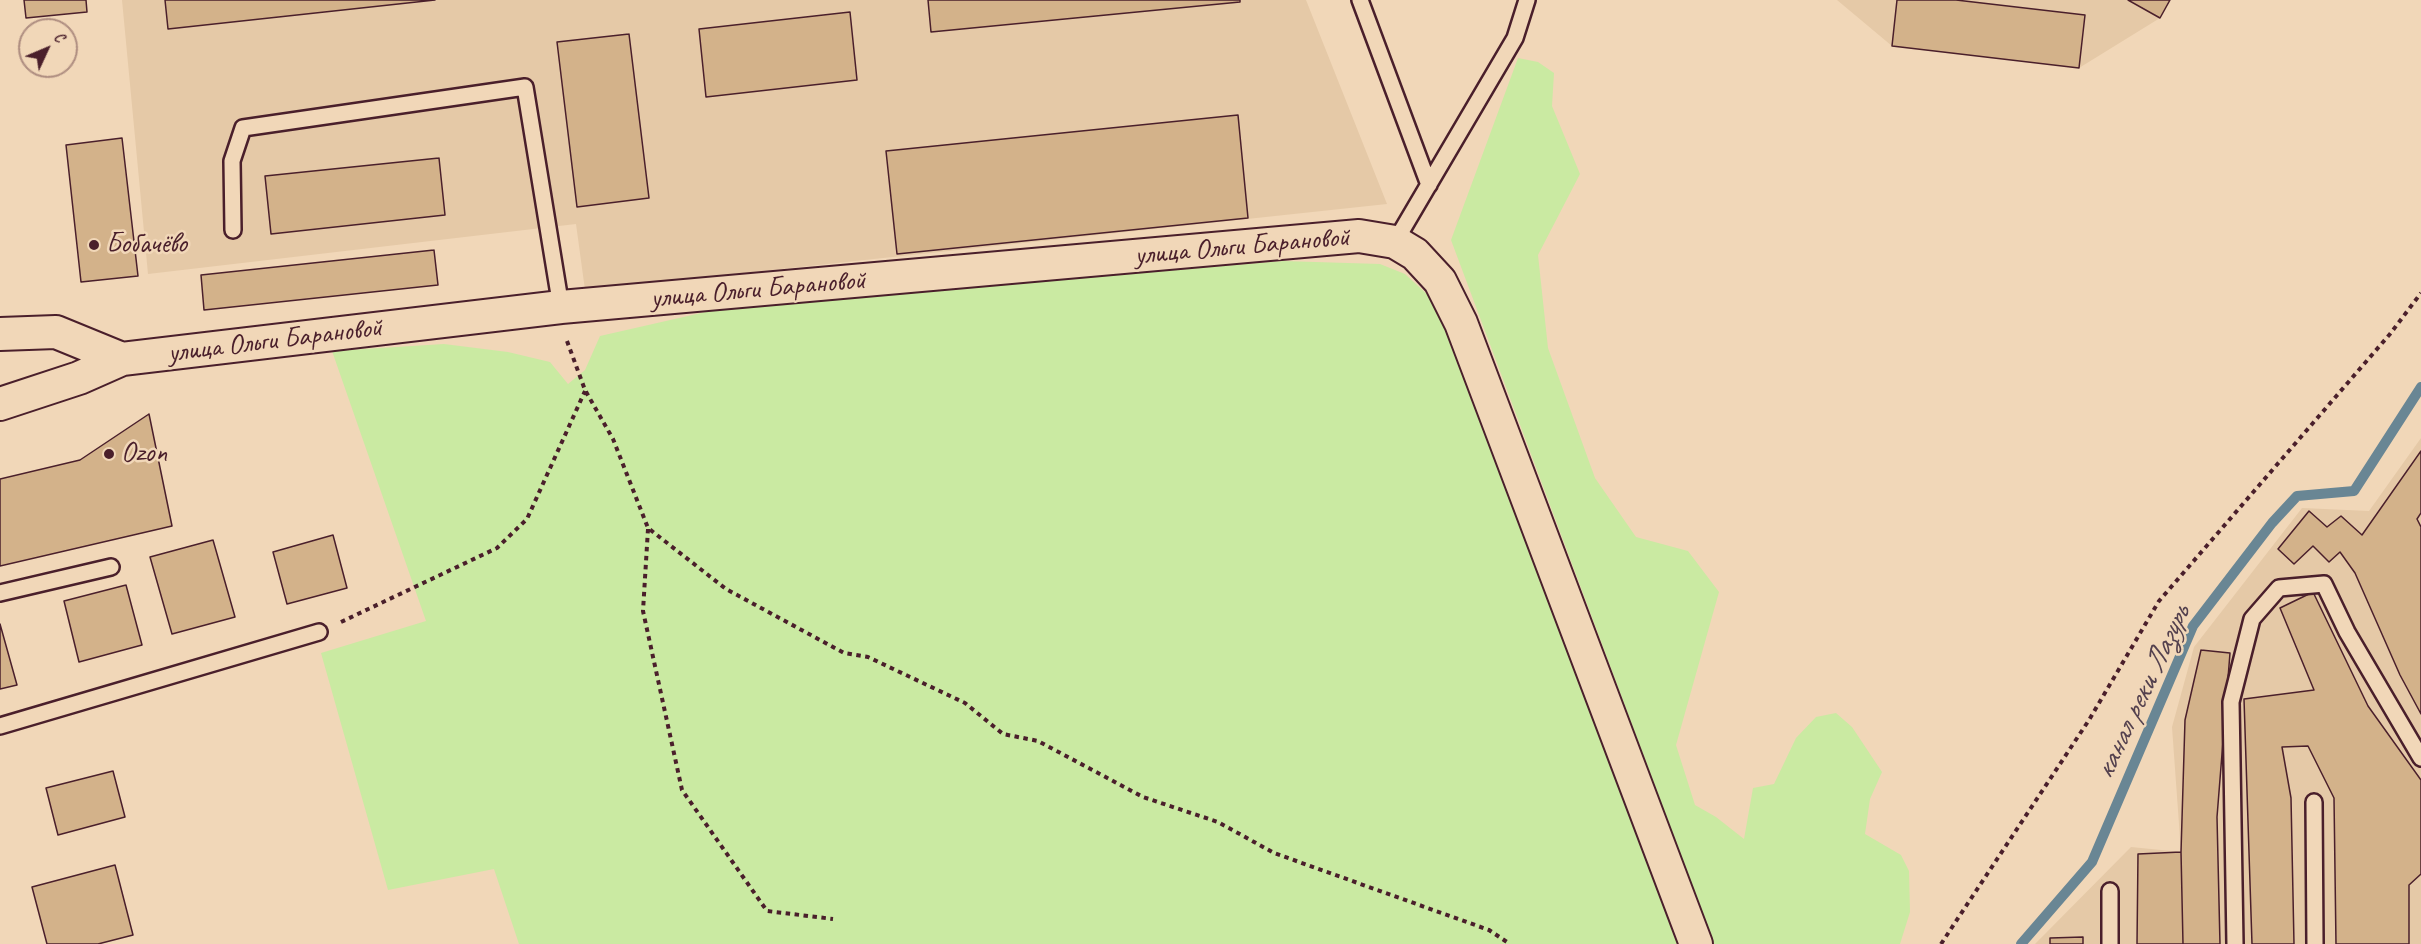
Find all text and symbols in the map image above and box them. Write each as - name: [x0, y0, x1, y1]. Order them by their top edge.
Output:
- north arrow: [18, 18, 78, 78]
- text: С: [50, 27, 69, 47]
- street label: улица Ольги Барановой: [1133, 221, 1351, 273]
- place label: Бобачёво: [106, 228, 187, 262]
- marker: Бобачёво: [87, 238, 101, 252]
- street label: улица Ольги Барановой: [649, 264, 867, 316]
- street label: улица Ольги Барановой: [166, 311, 384, 371]
- place label: Ozon: [121, 437, 167, 471]
- marker: Ozon: [102, 447, 116, 461]
- water label: канал реки Лазурь: [2087, 601, 2199, 785]

